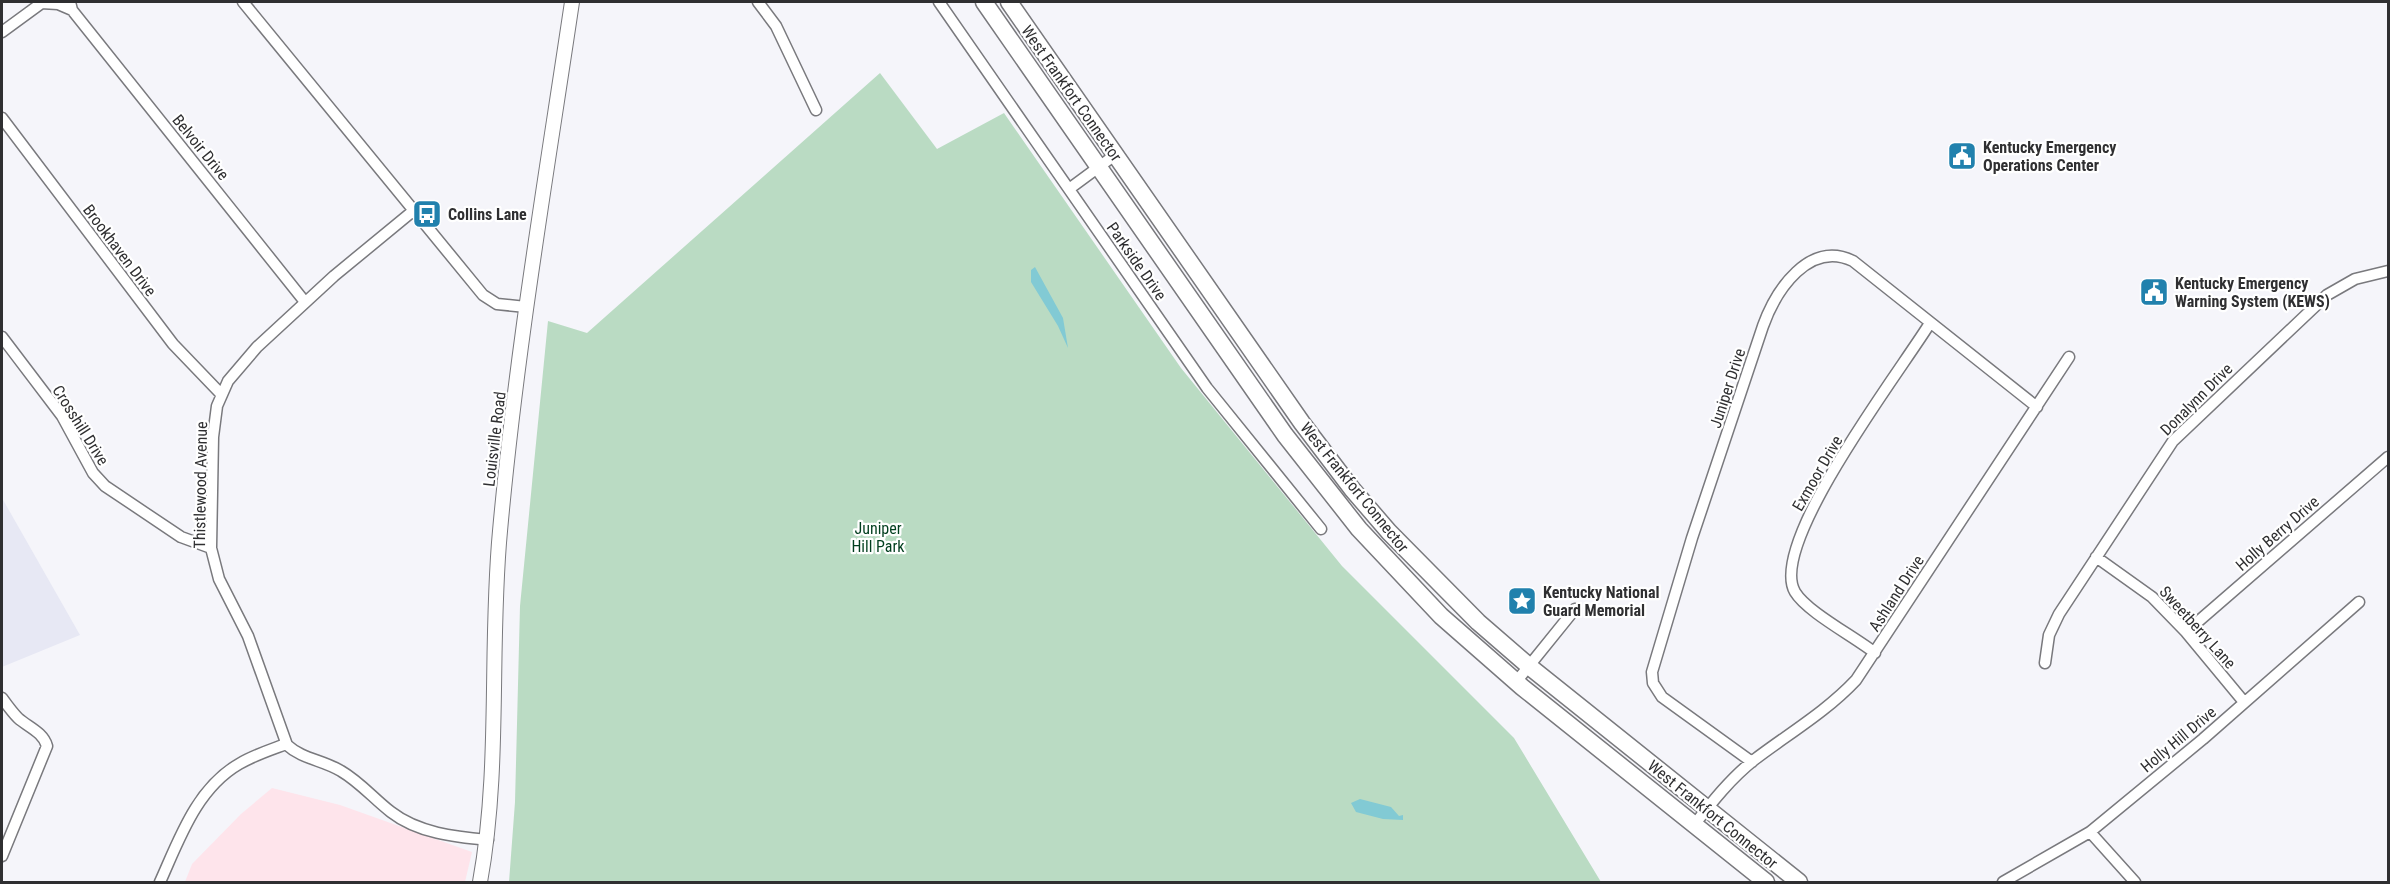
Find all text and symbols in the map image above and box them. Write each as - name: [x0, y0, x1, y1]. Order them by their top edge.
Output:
- street label: West Frankfort Connector: [1017, 22, 1126, 165]
- street label: Belvoir Drive: [168, 111, 233, 184]
- place label: Kentucky Emergency Operations Center: [1983, 138, 2116, 175]
- public building icon: Kentucky Emergency Operations Center: [1946, 140, 1978, 172]
- bus stop icon: Collins Lane: [411, 198, 443, 230]
- street label: Brookhaven Drive: [79, 201, 160, 300]
- place label: Collins Lane: [448, 205, 527, 224]
- street label: Parkside Drive: [1103, 219, 1170, 304]
- place label: Kentucky Emergency Warning System (KEWS): [2175, 274, 2330, 311]
- public building icon: Kentucky Emergency Warning System (KEWS): [2138, 276, 2170, 308]
- street label: Juniper Drive: [1706, 346, 1749, 430]
- street label: Donalynn Drive: [2156, 359, 2236, 439]
- street label: Crosshill Drive: [48, 382, 113, 469]
- street label: Louisville Road: [479, 391, 510, 488]
- street label: West Frankfort Connector: [1296, 419, 1413, 556]
- street label: Thistlewood Avenue: [190, 421, 211, 549]
- street label: Exmoor Drive: [1788, 432, 1847, 514]
- street label: Holly Berry Drive: [2232, 492, 2323, 575]
- park label: Juniper Hill Park: [851, 519, 905, 556]
- street label: Ashland Drive: [1865, 552, 1928, 635]
- street label: Sweetberry Lane: [2156, 582, 2240, 673]
- place label: Kentucky National Guard Memorial: [1543, 583, 1659, 620]
- place icon: Kentucky National Guard Memorial: [1506, 585, 1538, 617]
- street label: Holly Hill Drive: [2137, 702, 2220, 776]
- street label: West Frankfort Connector: [1644, 756, 1782, 873]

